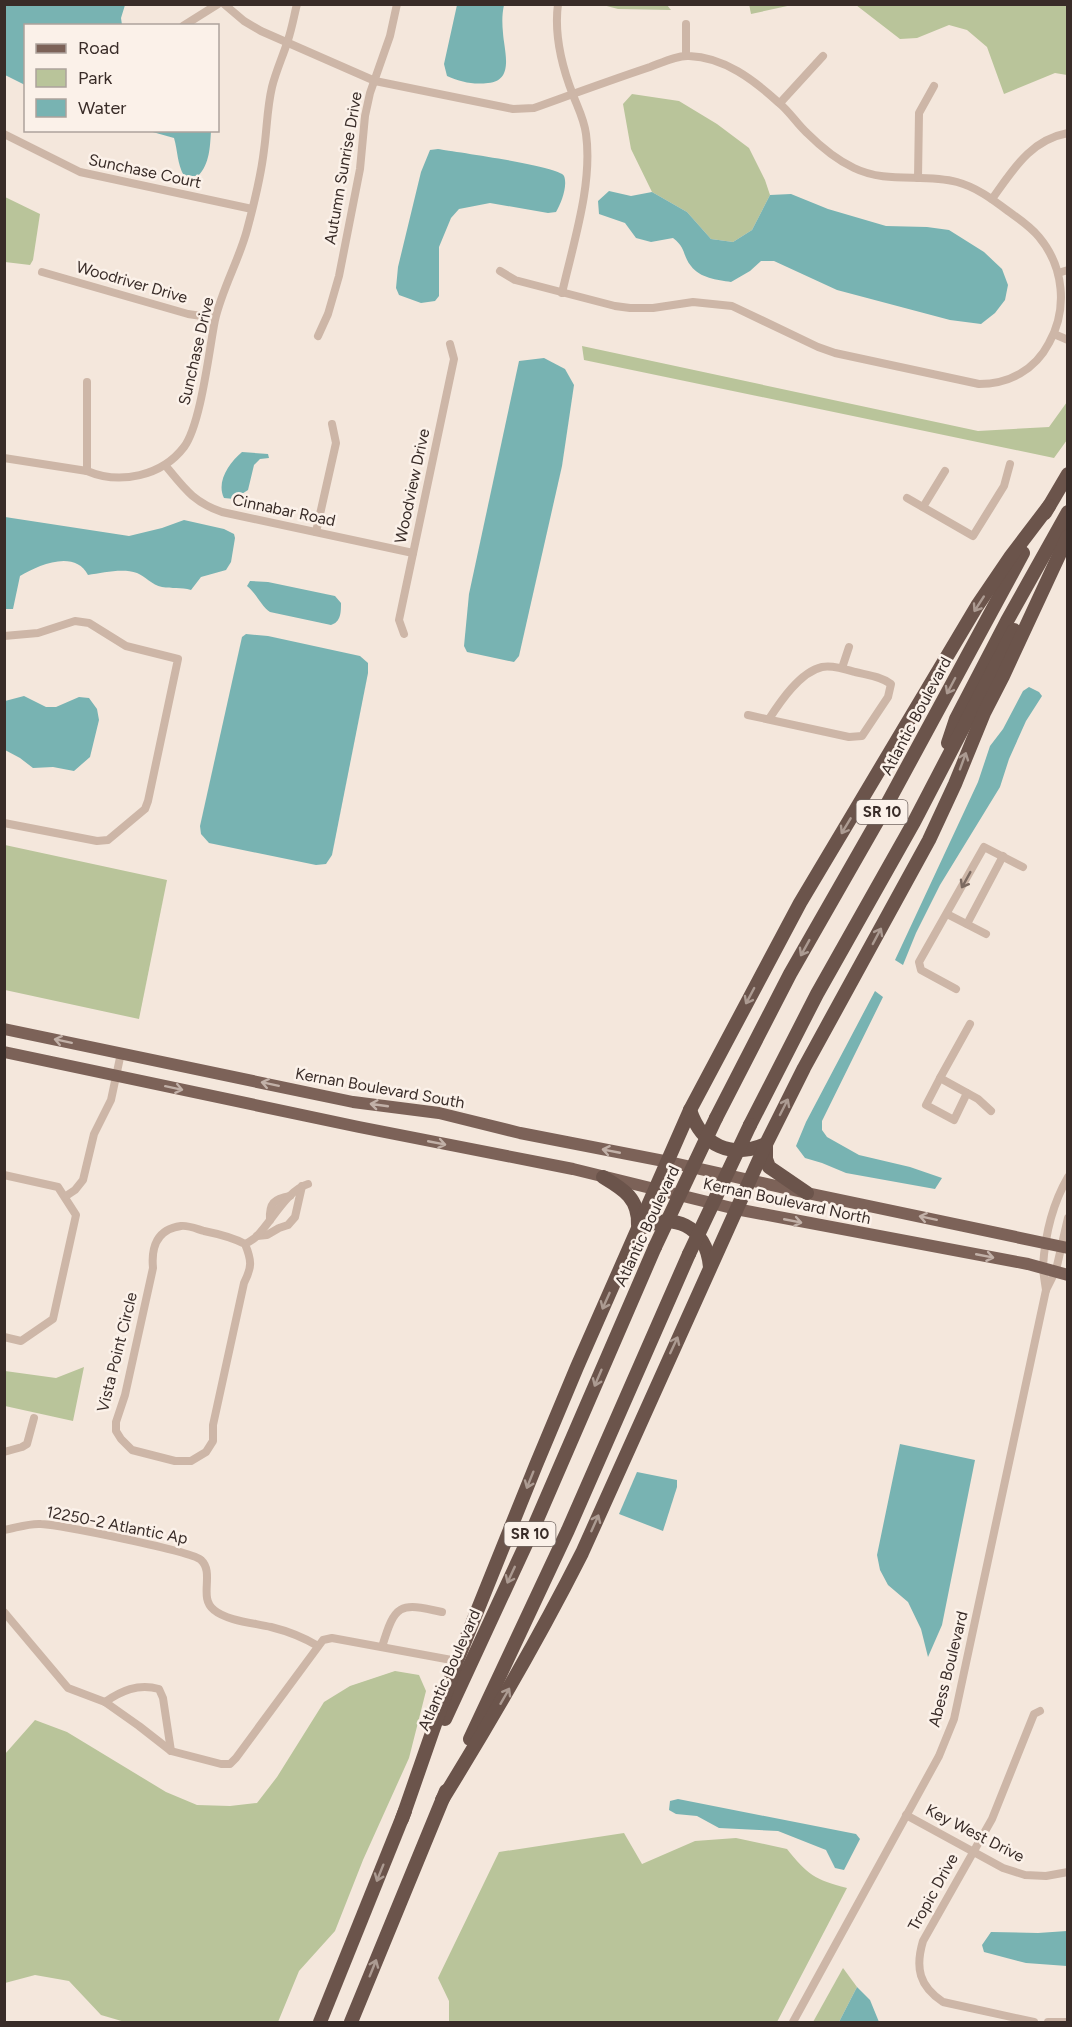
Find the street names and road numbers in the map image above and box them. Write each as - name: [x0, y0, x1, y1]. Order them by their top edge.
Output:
- street label: Autumn Sunrise Drive: [320, 90, 366, 246]
- street label: Sunchase Court: [87, 150, 203, 192]
- street label: Woodriver Drive: [74, 257, 190, 307]
- street label: Sunchase Drive: [174, 295, 218, 407]
- street label: Woodview Drive: [391, 427, 433, 545]
- street label: Cinnabar Road: [231, 490, 337, 530]
- street label: Atlantic Boulevard: [877, 654, 955, 778]
- road number: SR 10: [856, 800, 908, 824]
- street label: Kernan Boulevard South: [294, 1064, 466, 1112]
- street label: Atlantic Boulevard: [611, 1163, 683, 1289]
- street label: Kernan Boulevard North: [701, 1174, 873, 1228]
- street label: Vista Point Circle: [93, 1290, 141, 1414]
- street label: 12250-2 Atlantic Ap: [45, 1502, 189, 1548]
- road number: SR 10: [504, 1522, 556, 1546]
- street label: Atlantic Boulevard: [414, 1606, 484, 1734]
- street label: Abess Boulevard: [924, 1609, 972, 1729]
- street label: Key West Drive: [922, 1800, 1028, 1866]
- street label: Tropic Drive: [904, 1850, 962, 1934]

